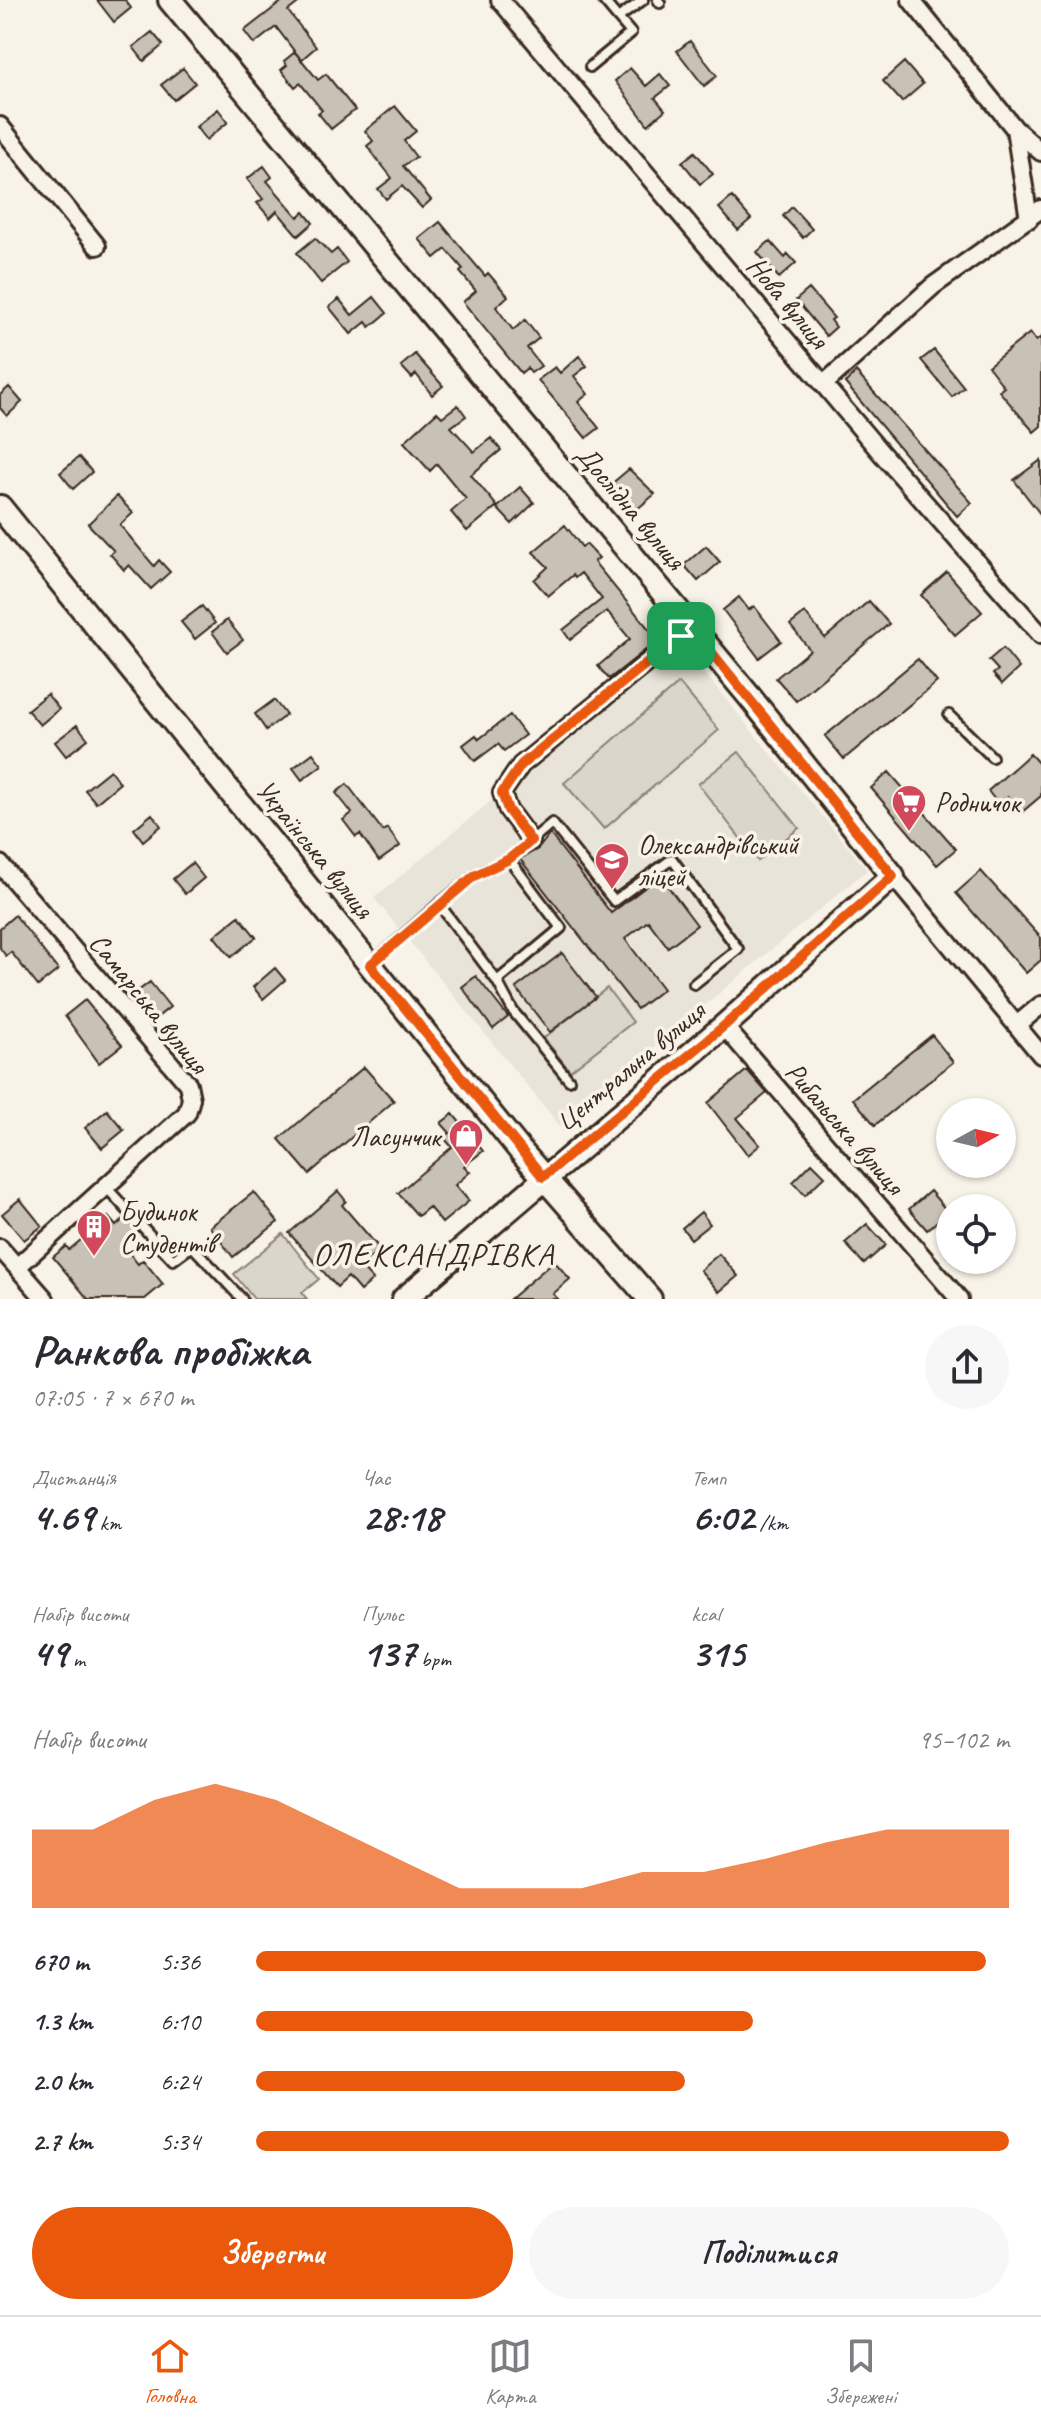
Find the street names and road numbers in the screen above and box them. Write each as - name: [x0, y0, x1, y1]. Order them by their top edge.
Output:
- street label: Нова вулиця: [739, 249, 838, 357]
- street label: Дослідна вулиця: [569, 437, 694, 577]
- street label: Українська вулиця: [248, 773, 382, 926]
- street label: Самарська вулиця: [82, 926, 218, 1082]
- street label: Центральна вулиця: [548, 992, 714, 1139]
- street label: Рибальська вулиця: [778, 1055, 914, 1203]

